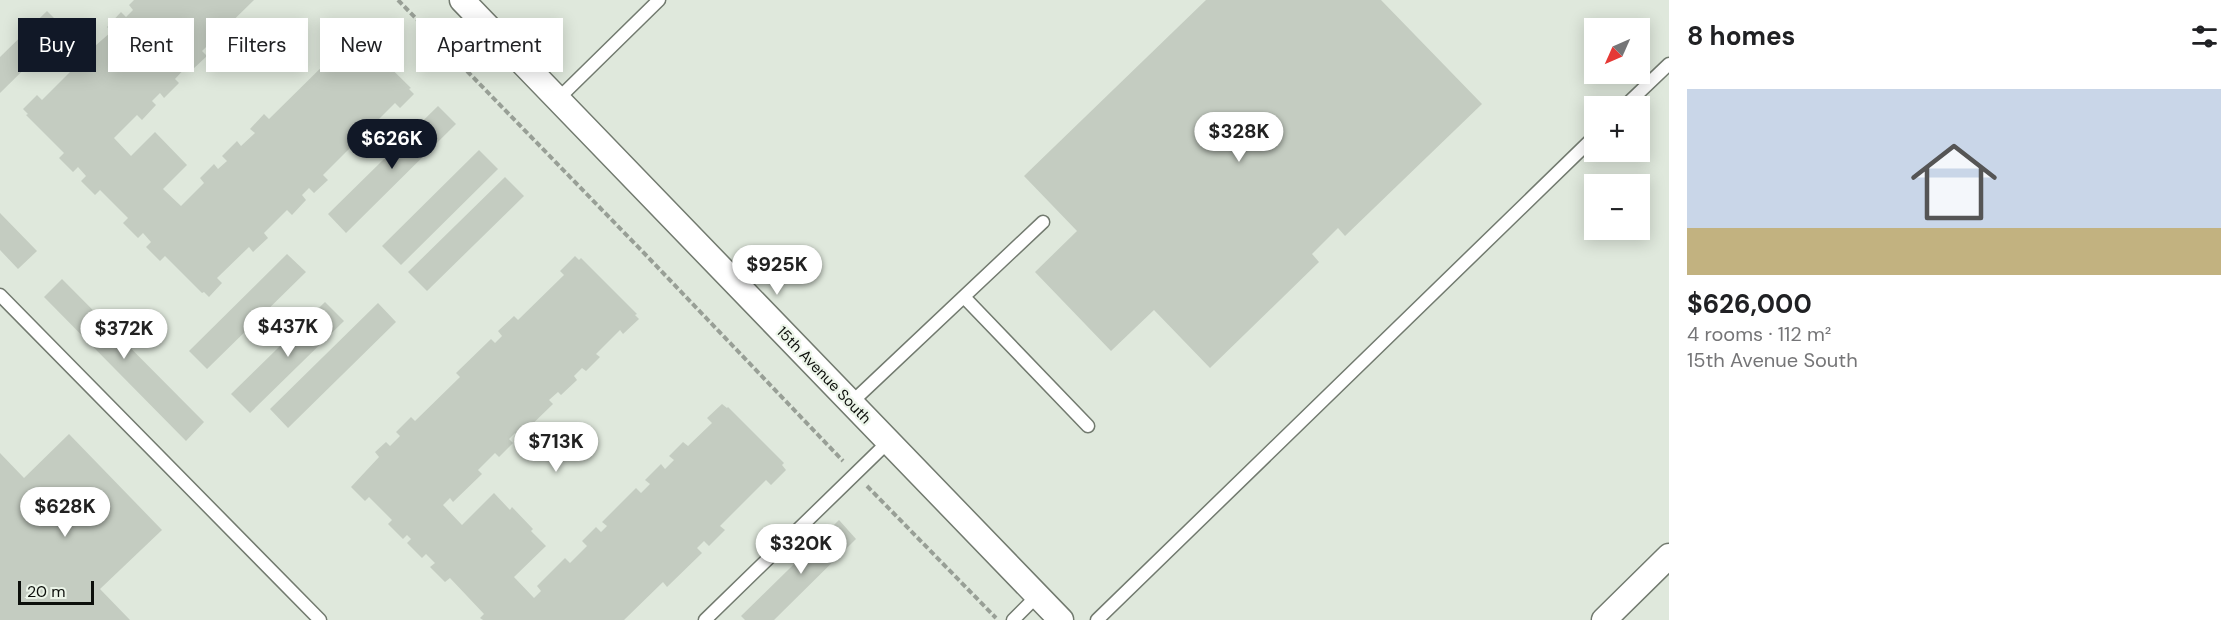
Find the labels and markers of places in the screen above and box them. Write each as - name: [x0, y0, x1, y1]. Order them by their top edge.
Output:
- pin: $328K: [1197, 112, 1281, 163]
- pin: $626K: [350, 119, 434, 170]
- pin: $925K: [735, 245, 819, 296]
- pin: $437K: [246, 307, 330, 358]
- pin: $372K: [82, 309, 166, 360]
- pin: $713K: [514, 422, 598, 473]
- pin: $628K: [23, 487, 107, 538]
- pin: $320K: [759, 524, 843, 575]

